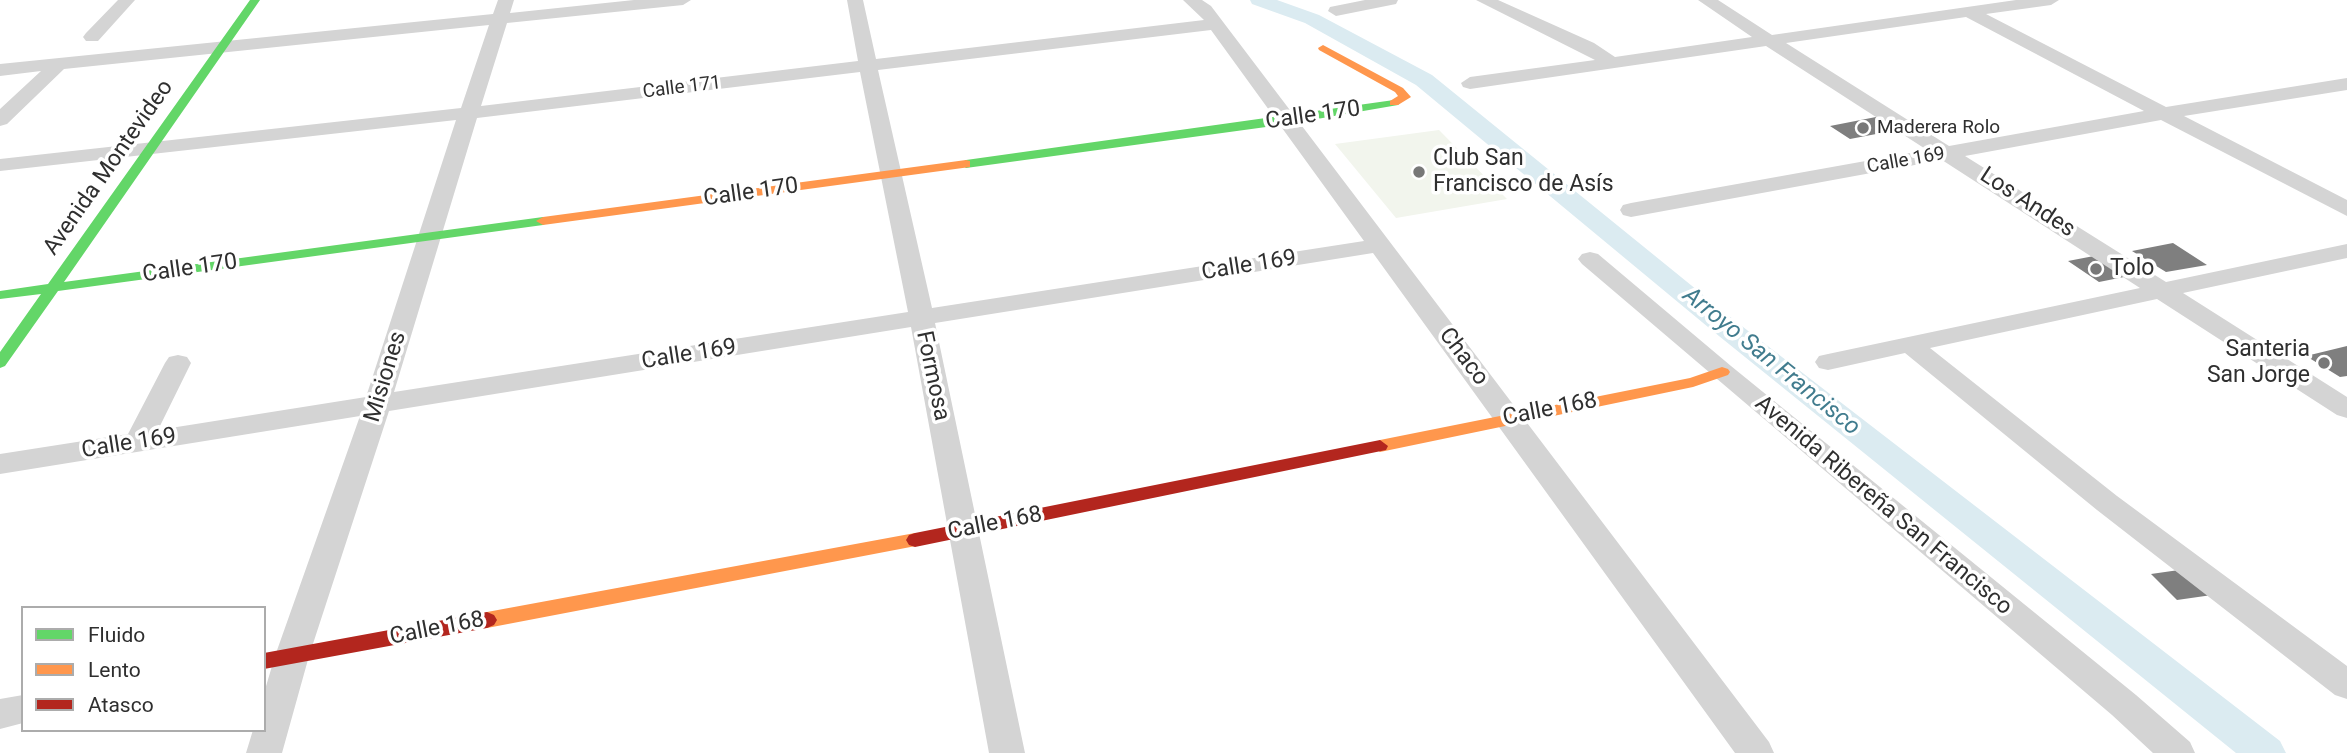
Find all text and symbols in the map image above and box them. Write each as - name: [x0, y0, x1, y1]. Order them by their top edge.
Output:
- street label: Calle 171: [642, 72, 722, 104]
- street label: Avenida Montevideo: [38, 75, 180, 261]
- street label: Calle 170: [1264, 96, 1362, 136]
- place label: Maderera Rolo: [1877, 117, 2000, 139]
- marker: Maderera Rolo: [1855, 120, 1871, 136]
- street label: Calle 169: [1865, 143, 1947, 179]
- place label: Club San Francisco de Asís: [1433, 145, 1614, 199]
- street label: Los Andes: [1974, 162, 2080, 244]
- marker: Club San Francisco de Asís: [1411, 164, 1427, 180]
- street label: Calle 170: [702, 173, 800, 213]
- street label: Calle 169: [1200, 245, 1298, 287]
- street label: Calle 170: [141, 249, 239, 289]
- place label: Tolo: [2110, 255, 2154, 283]
- marker: Tolo: [2088, 261, 2104, 277]
- water label: Arroyo San Francisco: [1676, 282, 1866, 442]
- street label: Chaco: [1432, 323, 1494, 391]
- street label: Misiones: [359, 328, 413, 426]
- street label: Formosa: [909, 329, 955, 423]
- street label: Calle 169: [640, 334, 738, 376]
- place label: Santeria San Jorge: [2207, 336, 2310, 390]
- marker: Santeria San Jorge: [2316, 355, 2332, 371]
- street label: Calle 168: [1501, 387, 1599, 433]
- street label: Avenida Ribereña San Francisco: [1749, 390, 2017, 622]
- street label: Calle 169: [80, 423, 178, 465]
- street label: Calle 168: [946, 501, 1044, 547]
- legend: [21, 606, 266, 732]
- street label: Calle 168: [388, 606, 486, 652]
- text: Fluido: [88, 623, 145, 647]
- text: Lento: [88, 658, 141, 682]
- text: Atasco: [88, 693, 154, 717]

